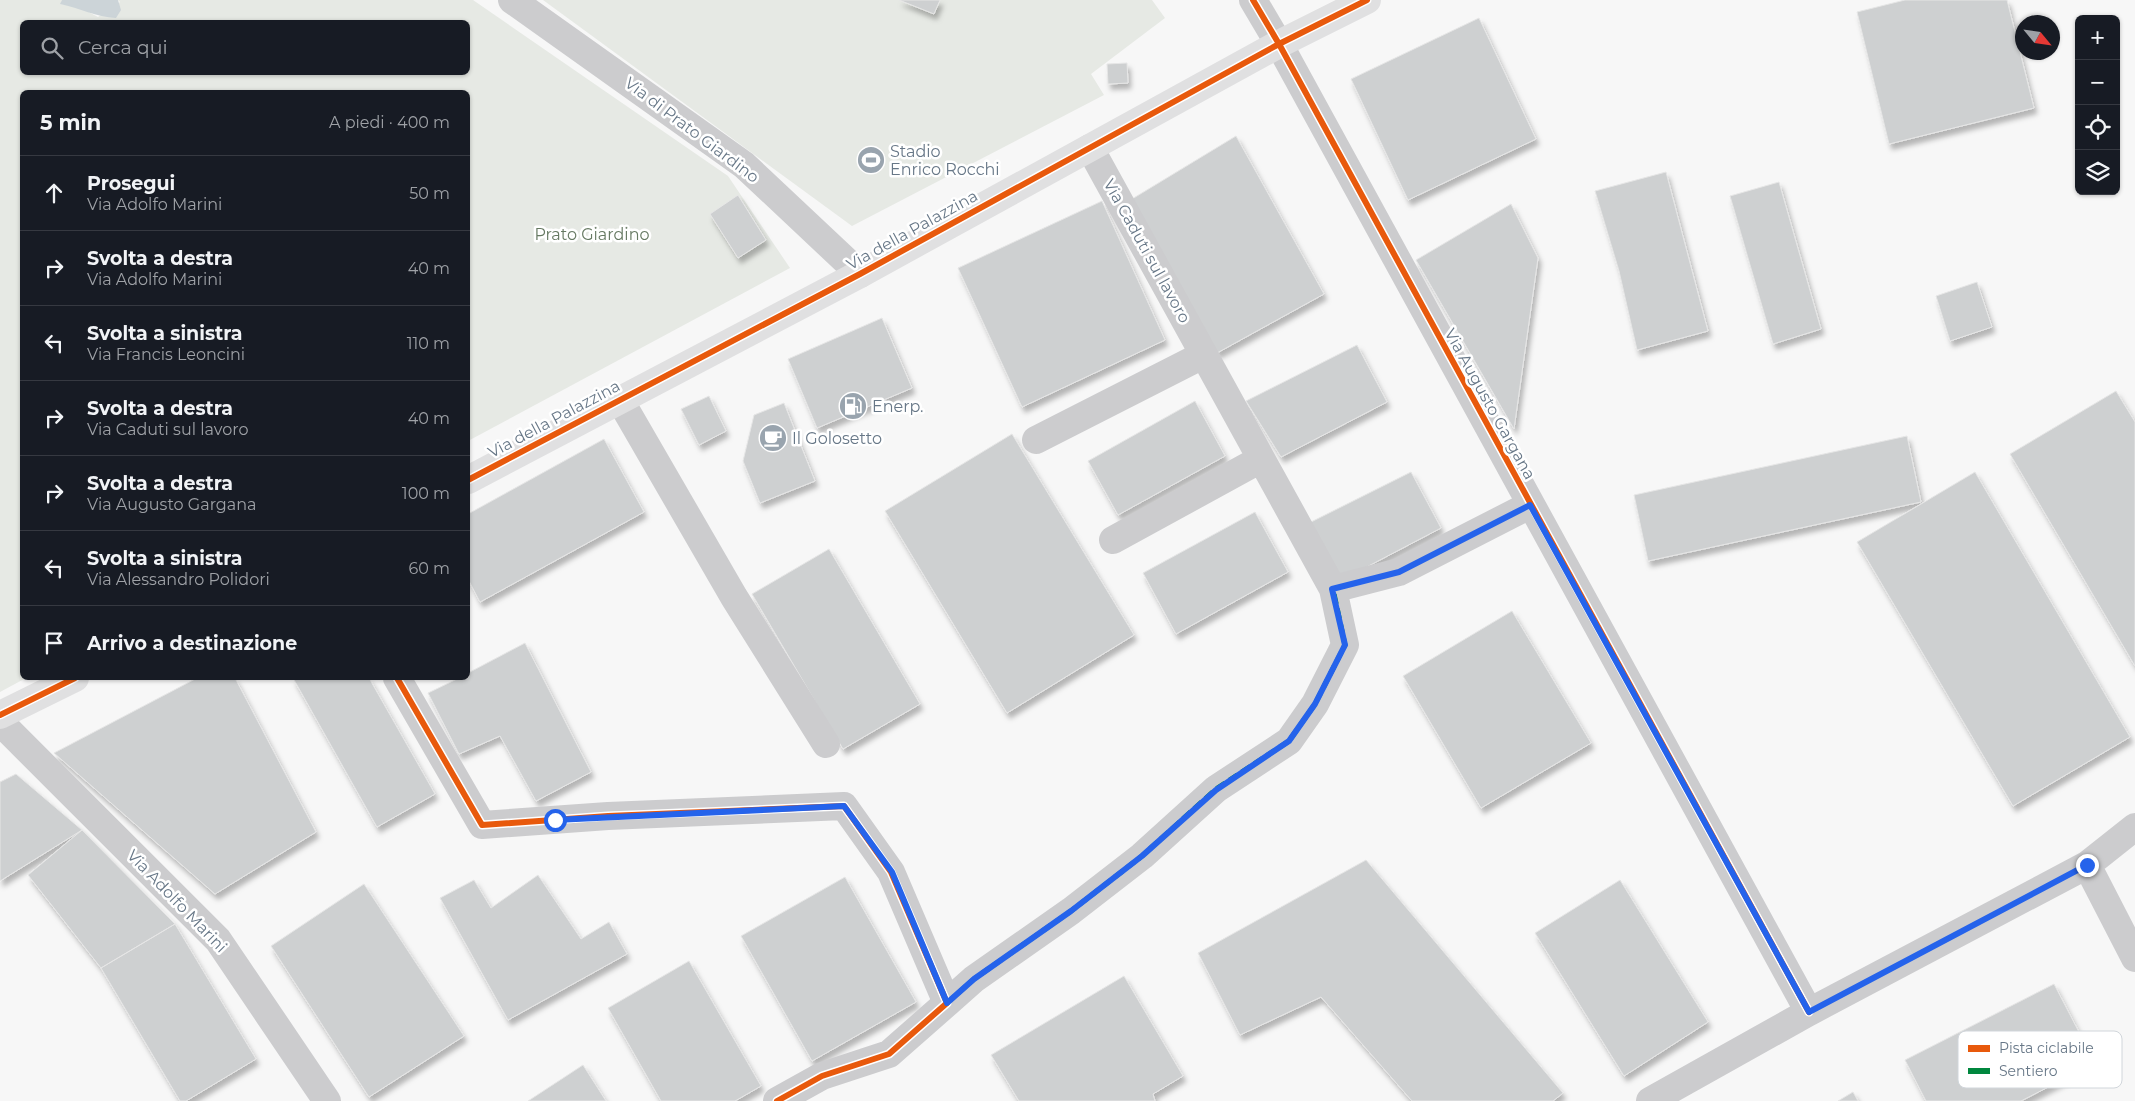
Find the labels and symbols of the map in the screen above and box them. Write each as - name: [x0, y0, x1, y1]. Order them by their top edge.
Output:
- north arrow: [2015, 15, 2060, 60]
- street label: Via di Prato Giardino: [621, 73, 763, 187]
- place label: Stadio Enrico Rocchi: [890, 142, 1000, 179]
- sports icon: Stadio Enrico Rocchi: [856, 145, 886, 175]
- street label: Via Caduti sul lavoro: [1100, 176, 1194, 326]
- street label: Via della Palazzina: [843, 186, 981, 274]
- park label: Prato Giardino: [534, 225, 650, 244]
- street label: Via Augusto Gargana: [1441, 325, 1539, 483]
- street label: Via della Palazzina: [485, 376, 623, 462]
- fuel station icon: Enerp.: [838, 391, 868, 421]
- place label: Enerp.: [872, 397, 923, 416]
- cafe icon: Il Golosetto: [758, 423, 788, 453]
- place label: Il Golosetto: [792, 429, 882, 448]
- route start: [544, 809, 567, 832]
- street label: Via Adolfo Marini: [123, 846, 231, 956]
- route end: [2076, 854, 2099, 877]
- legend: [1958, 1031, 2122, 1088]
- text: Pista ciclabile: [1999, 1039, 2094, 1057]
- text: Sentiero: [1999, 1062, 2058, 1080]

